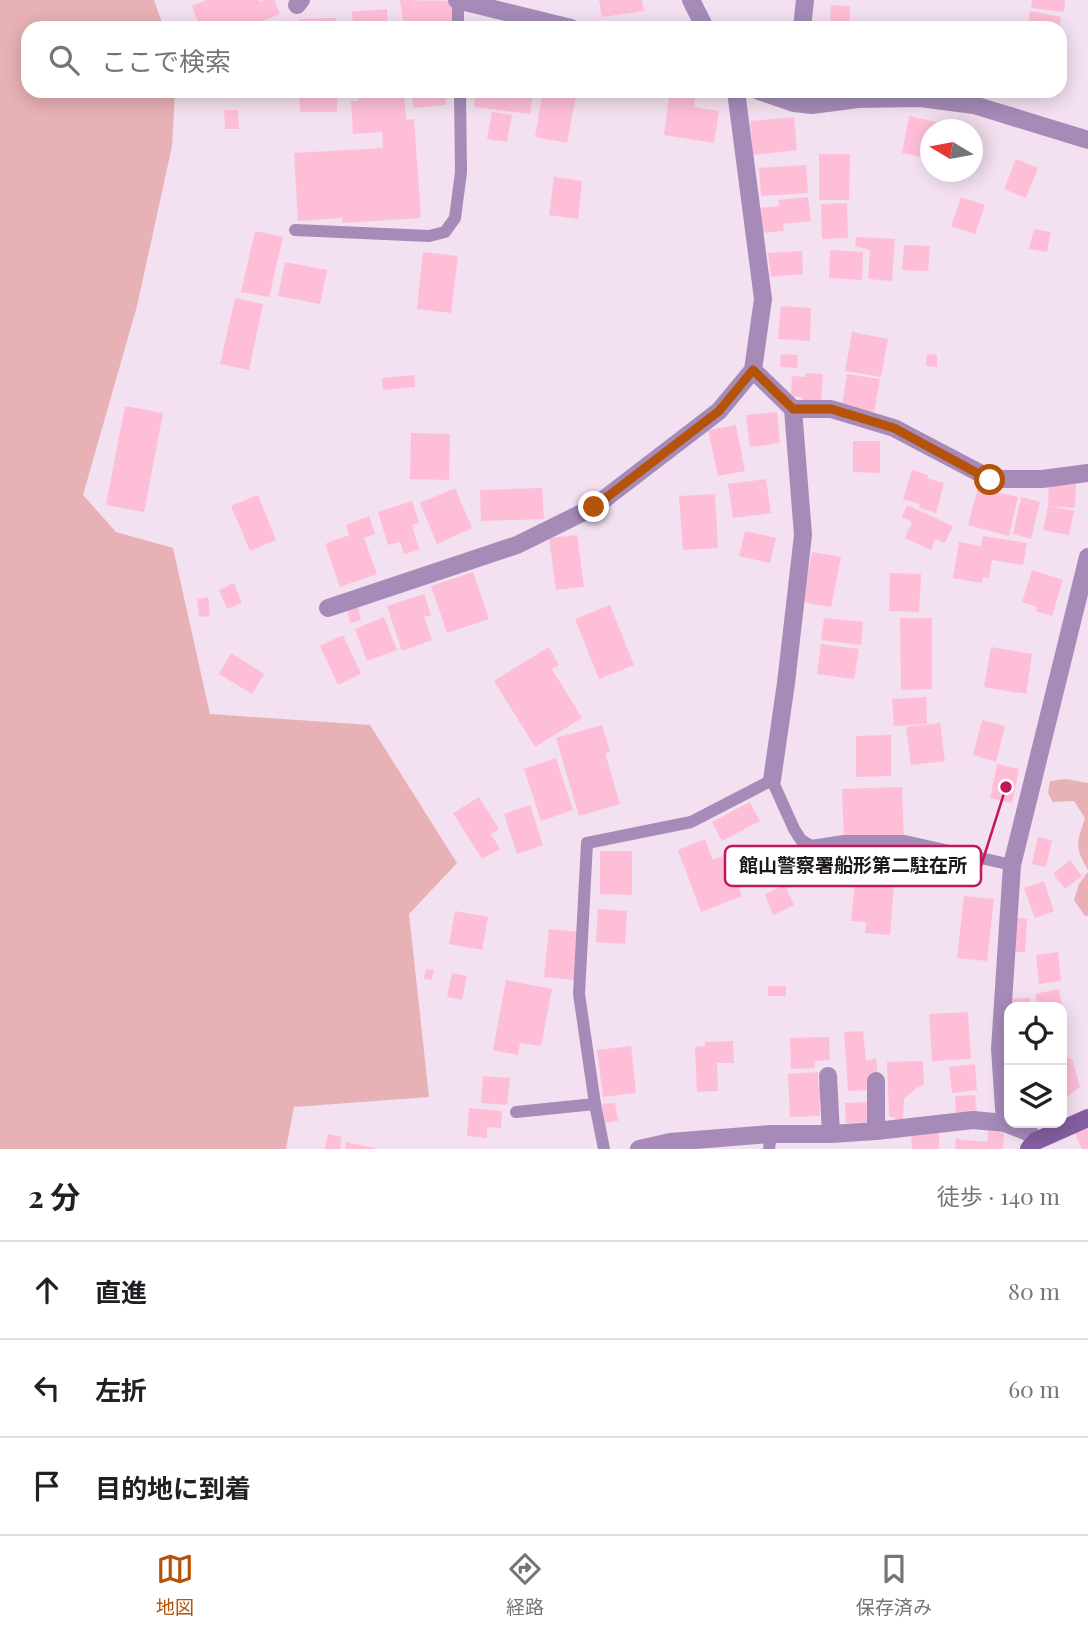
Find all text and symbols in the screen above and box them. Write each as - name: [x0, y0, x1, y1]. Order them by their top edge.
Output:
- search box: [21, 21, 1067, 98]
- icon: search: [45, 41, 83, 79]
- text: ここで検索: [101, 43, 231, 78]
- north arrow: [920, 119, 983, 182]
- route start: [974, 464, 1005, 495]
- route end: [578, 491, 609, 522]
- callout: 館山警察署船形第二駐在所: [725, 846, 981, 886]
- text: 館山警察署船形第二駐在所: [739, 851, 967, 877]
- map controls: [1004, 1002, 1067, 1128]
- button: locate: [1004, 1002, 1067, 1065]
- button: layers: [1004, 1065, 1067, 1128]
- text: 2 分: [28, 1176, 80, 1216]
- text: 徒歩 · 140 m: [937, 1180, 1060, 1211]
- icon: ahead: [28, 1271, 66, 1309]
- text: 直進: [95, 1274, 147, 1309]
- text: 80 m: [1008, 1275, 1060, 1306]
- icon: left: [28, 1369, 66, 1407]
- text: 左折: [95, 1372, 147, 1407]
- text: 60 m: [1008, 1373, 1060, 1404]
- icon: arrive: [28, 1467, 66, 1505]
- text: 目的地に到着: [95, 1470, 251, 1505]
- tab: 地図: [156, 1550, 194, 1619]
- tab: 経路: [506, 1550, 544, 1619]
- tab: 保存済み: [856, 1550, 932, 1619]

